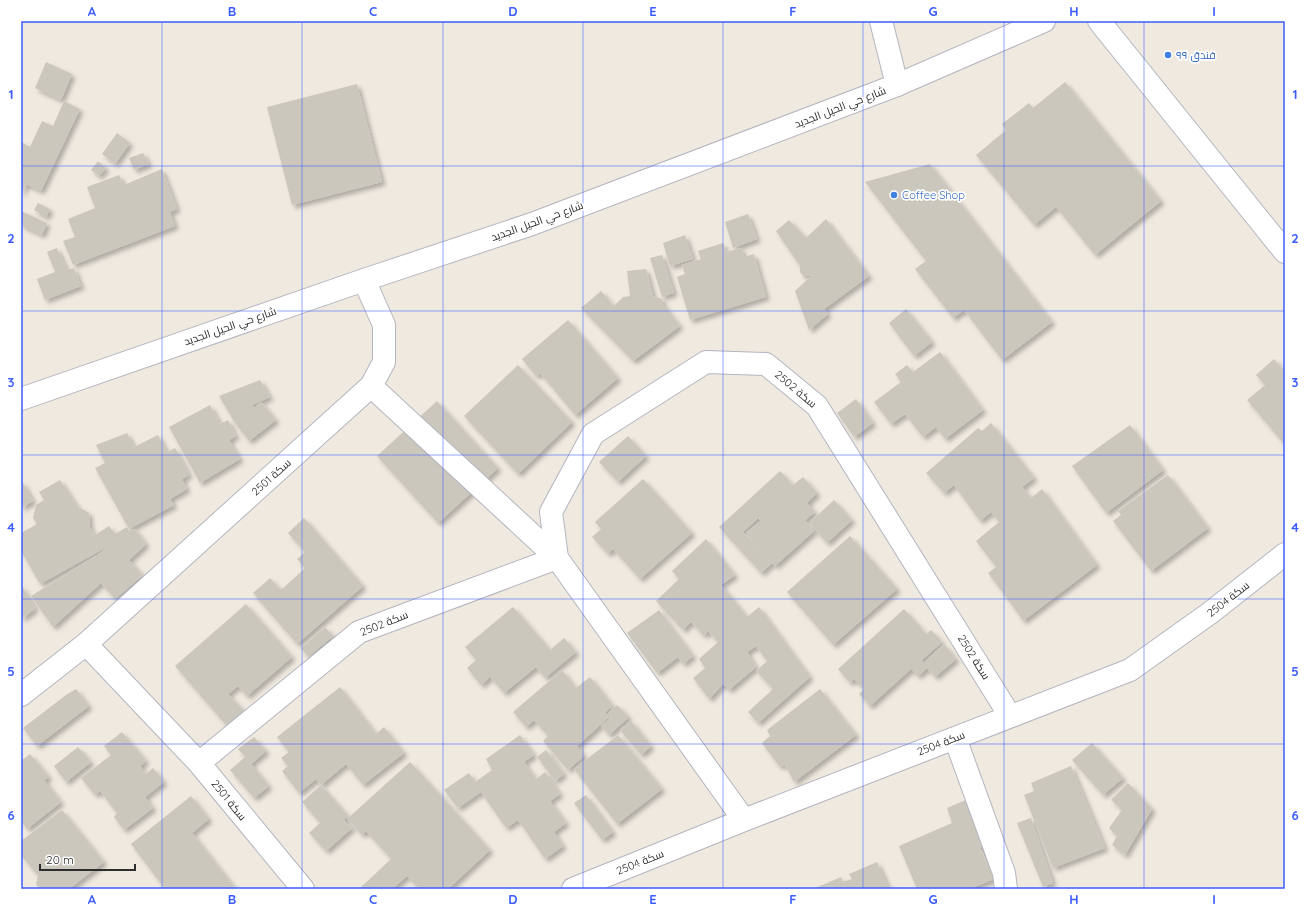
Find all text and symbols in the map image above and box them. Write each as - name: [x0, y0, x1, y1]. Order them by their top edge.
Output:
- text: A: [88, 3, 97, 19]
- text: B: [228, 3, 236, 19]
- text: C: [369, 3, 377, 19]
- text: D: [508, 3, 518, 19]
- text: E: [649, 3, 657, 19]
- text: F: [789, 3, 797, 19]
- text: G: [928, 3, 938, 19]
- text: H: [1069, 3, 1079, 19]
- text: I: [1212, 3, 1216, 19]
- place label: فندق ٩٩: [1176, 48, 1216, 62]
- marker: فندق ٩٩: [1163, 50, 1173, 60]
- street label: شارع حي الحيل الجديد: [792, 83, 889, 133]
- text: 1: [8, 86, 14, 102]
- text: 1: [1292, 86, 1298, 102]
- place label: Coffee Shop: [902, 188, 965, 202]
- marker: Coffee Shop: [889, 190, 899, 200]
- street label: شارع حي الحيل الجديد: [489, 198, 586, 246]
- text: 2: [7, 230, 15, 246]
- text: 2: [1291, 230, 1299, 246]
- street label: شارع حي الحيل الجديد: [182, 304, 279, 350]
- street label: سكة 2502: [772, 367, 820, 411]
- text: 3: [8, 374, 15, 390]
- text: 3: [1292, 374, 1299, 390]
- street label: سكة 2501: [248, 456, 294, 498]
- text: 4: [7, 519, 15, 535]
- text: 4: [1291, 519, 1299, 535]
- street label: سكة 2504: [1204, 578, 1252, 620]
- street label: سكة 2502: [358, 607, 410, 639]
- street label: سكة 2502: [955, 632, 993, 682]
- text: 5: [7, 663, 15, 679]
- text: 5: [1291, 663, 1299, 679]
- street label: سكة 2504: [915, 727, 967, 759]
- street label: سكة 2501: [208, 777, 250, 823]
- text: 6: [7, 807, 15, 823]
- text: 6: [1291, 807, 1299, 823]
- scale bar: [40, 846, 135, 872]
- street label: سكة 2504: [614, 846, 666, 878]
- text: 20 m: [46, 852, 74, 867]
- text: A: [88, 891, 97, 907]
- text: B: [228, 891, 236, 907]
- text: C: [369, 891, 377, 907]
- text: D: [508, 891, 518, 907]
- text: E: [649, 891, 657, 907]
- text: F: [789, 891, 797, 907]
- text: G: [928, 891, 938, 907]
- text: H: [1069, 891, 1079, 907]
- text: I: [1212, 891, 1216, 907]

